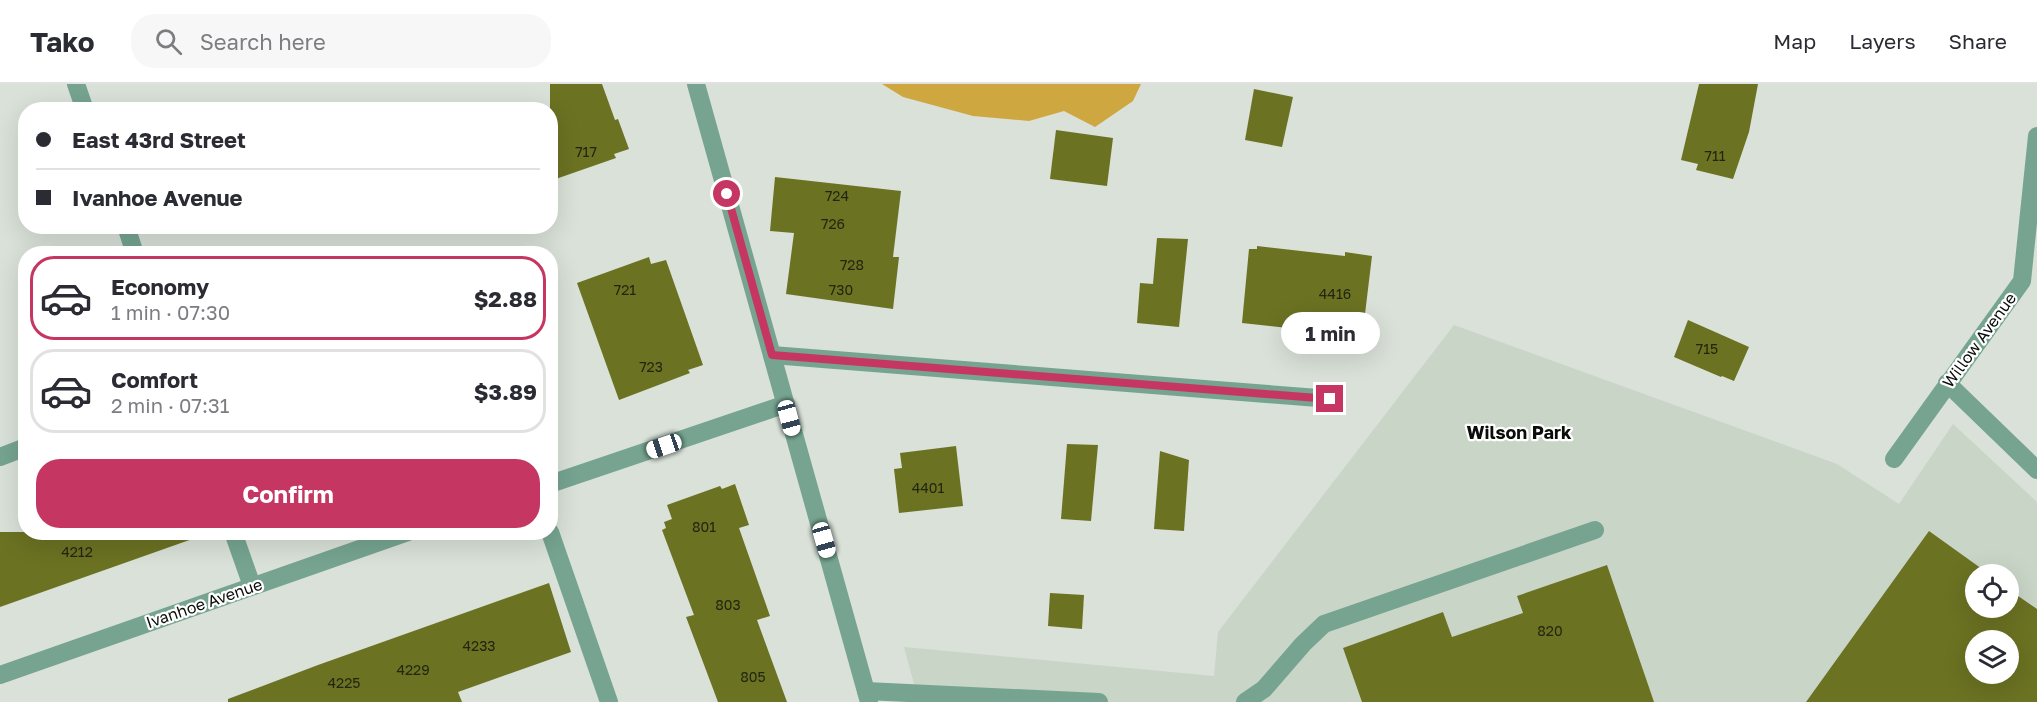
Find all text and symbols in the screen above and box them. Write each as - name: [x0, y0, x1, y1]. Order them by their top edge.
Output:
- search box: [131, 14, 551, 68]
- text: Tako: [30, 25, 95, 58]
- icon: search: [152, 25, 185, 58]
- text: Search here: [200, 28, 326, 55]
- text: Map: [1773, 28, 1816, 54]
- text: Layers: [1849, 28, 1916, 54]
- text: Share: [1949, 28, 2007, 54]
- text: East 43rd Street: [72, 126, 246, 153]
- house number: 717: [575, 143, 597, 160]
- house number: 711: [1705, 147, 1726, 164]
- route start: [713, 180, 740, 207]
- text: Ivanhoe Avenue: [72, 184, 243, 211]
- house number: 724: [825, 187, 849, 204]
- house number: 726: [821, 215, 845, 232]
- house number: 728: [840, 256, 864, 273]
- icon: car: [39, 271, 93, 325]
- text: Economy: [111, 273, 209, 300]
- house number: 721: [614, 281, 636, 298]
- house number: 730: [829, 281, 853, 298]
- text: $2.88: [474, 285, 537, 312]
- house number: 4416: [1319, 285, 1351, 302]
- street label: Willow Avenue: [1938, 289, 2020, 391]
- text: 1 min · 07:30: [111, 300, 230, 324]
- callout: 1 min: [1280, 312, 1380, 354]
- text: 1 min: [1305, 321, 1356, 345]
- house number: 715: [1696, 340, 1718, 357]
- house number: 723: [639, 358, 663, 375]
- icon: car: [39, 364, 93, 418]
- text: Comfort: [111, 366, 198, 393]
- text: $3.89: [474, 378, 537, 405]
- route end: [1316, 385, 1343, 412]
- text: 2 min · 07:31: [111, 393, 229, 417]
- car: [776, 398, 802, 438]
- district label: Wilson Park: [1467, 421, 1572, 443]
- car: [644, 432, 684, 460]
- button: Confirm: [36, 459, 540, 528]
- house number: 4401: [912, 479, 944, 496]
- house number: 801: [692, 518, 716, 535]
- car: [810, 520, 838, 560]
- house number: 4212: [61, 543, 93, 560]
- map controls: [1965, 564, 2019, 684]
- button: locate: [1965, 564, 2019, 618]
- street label: Ivanhoe Avenue: [143, 574, 265, 632]
- house number: 803: [715, 596, 741, 613]
- house number: 820: [1537, 622, 1563, 639]
- button: layers: [1965, 630, 2019, 684]
- house number: 4233: [462, 637, 496, 654]
- house number: 4229: [396, 661, 430, 678]
- house number: 805: [740, 668, 766, 685]
- house number: 4225: [328, 674, 360, 691]

